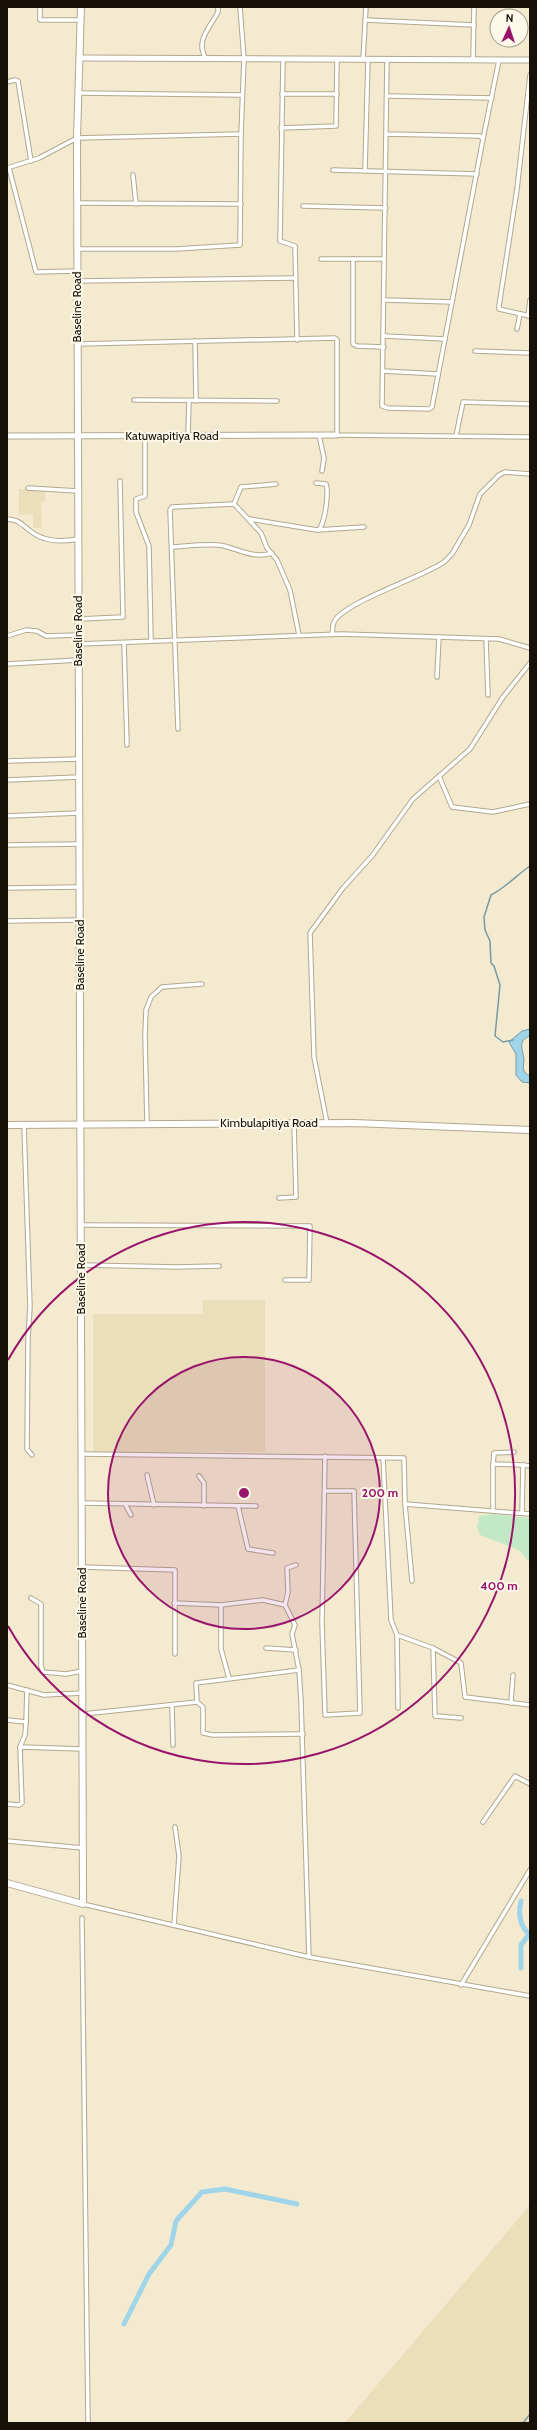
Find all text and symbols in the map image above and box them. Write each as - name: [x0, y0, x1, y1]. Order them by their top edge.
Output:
- north arrow: [489, 8, 529, 48]
- text: N: [505, 11, 514, 25]
- street label: Baseline Road: [69, 272, 84, 343]
- street label: Katuwapitiya Road: [125, 428, 219, 443]
- street label: Baseline Road: [70, 596, 85, 667]
- street label: Baseline Road: [72, 920, 87, 991]
- street label: Kimbulapitiya Road: [220, 1115, 318, 1130]
- street label: Baseline Road: [73, 1244, 88, 1315]
- text: 200 m: [362, 1485, 398, 1500]
- centre of rings: [237, 1486, 251, 1500]
- street label: Baseline Road: [74, 1568, 89, 1639]
- text: 400 m: [480, 1578, 518, 1593]

